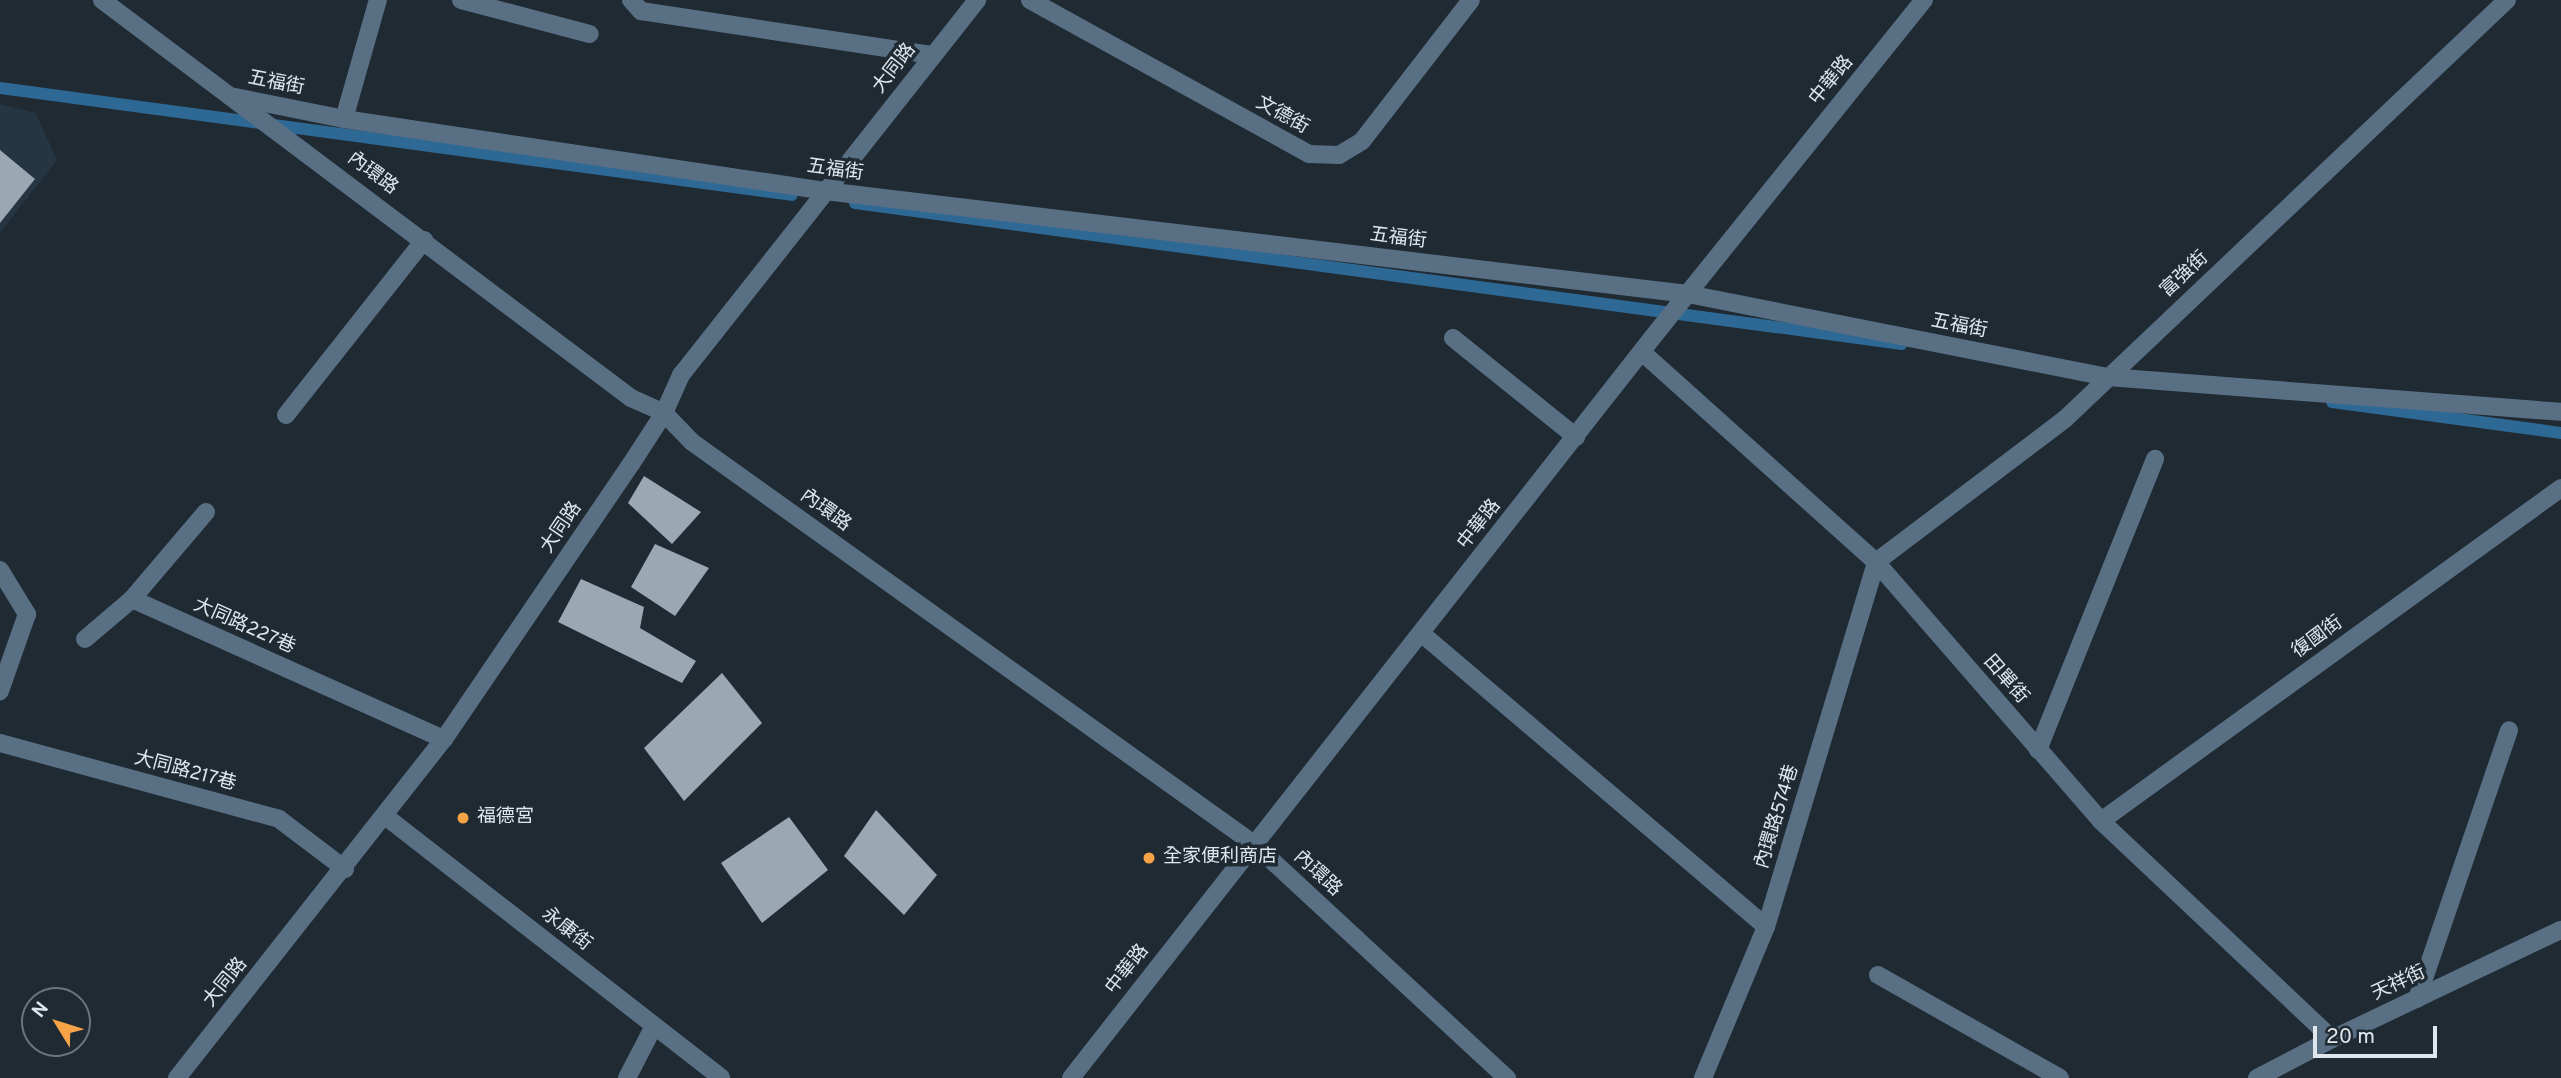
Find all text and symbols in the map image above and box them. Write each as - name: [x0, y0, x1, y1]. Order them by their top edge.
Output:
- street label: 大同路: [868, 40, 922, 98]
- street label: 中華路: [1805, 52, 1859, 110]
- street label: 五福街: [246, 67, 306, 101]
- street label: 文德街: [1252, 92, 1312, 140]
- street label: 內環路: [342, 148, 402, 200]
- street label: 五福街: [805, 156, 865, 186]
- street label: 五福街: [1368, 224, 1428, 254]
- street label: 富強街: [2156, 247, 2214, 303]
- street label: 五福街: [1929, 310, 1989, 344]
- street label: 內環路: [795, 485, 855, 537]
- street label: 中華路: [1453, 496, 1507, 554]
- street label: 大同路: [537, 498, 587, 558]
- street label: 大同路227巷: [190, 594, 298, 660]
- street label: 復國街: [2288, 612, 2348, 664]
- street label: 田單街: [1978, 651, 2032, 709]
- street label: 大同路217巷: [132, 747, 238, 797]
- street label: 內環路574巷: [1751, 762, 1805, 872]
- place label: 福德宮: [477, 807, 534, 829]
- marker: 福德宮: [455, 810, 471, 826]
- street label: 內環路: [1288, 846, 1346, 902]
- place label: 全家便利商店: [1163, 847, 1277, 869]
- marker: 全家便利商店: [1141, 850, 1157, 866]
- street label: 永康街: [537, 903, 595, 957]
- street label: 中華路: [1101, 941, 1155, 999]
- street label: 大同路: [199, 954, 253, 1012]
- street label: 天祥街: [2368, 962, 2430, 1006]
- north arrow: [21, 987, 91, 1057]
- text: N: [27, 998, 55, 1023]
- scale bar: [2316, 1012, 2440, 1056]
- text: 20 m: [2326, 1024, 2375, 1051]

